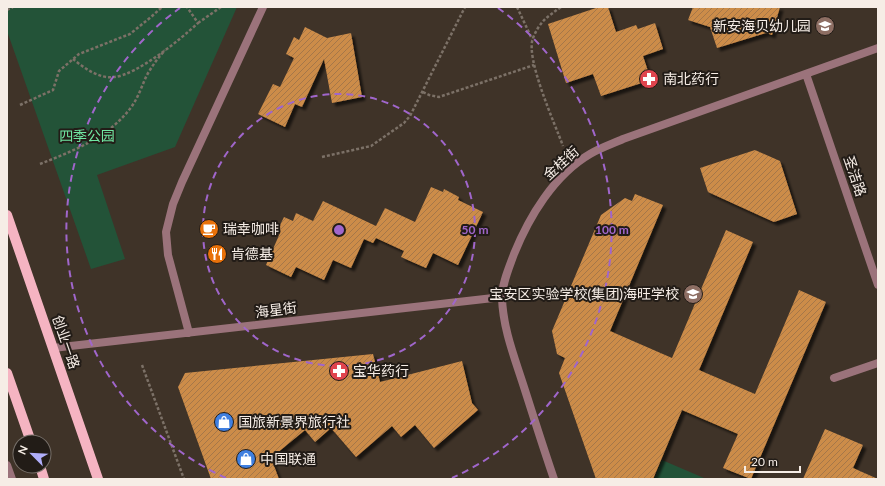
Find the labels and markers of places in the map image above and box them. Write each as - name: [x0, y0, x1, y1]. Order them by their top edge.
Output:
- school or university icon: 新安海贝幼儿园: [814, 15, 836, 37]
- place label: 新安海贝幼儿园: [713, 17, 811, 34]
- pharmacy icon: 南北药行: [638, 68, 660, 90]
- place label: 南北药行: [663, 70, 719, 87]
- cafe icon: 瑞幸咖啡: [198, 218, 220, 240]
- place label: 瑞幸咖啡: [223, 220, 279, 237]
- centre of rings: [332, 223, 346, 237]
- restaurant icon: 肯德基: [206, 243, 228, 265]
- place label: 肯德基: [231, 245, 273, 262]
- school or university icon: 宝安区实验学校(集团)海旺学校: [682, 283, 704, 305]
- place label: 宝安区实验学校(集团)海旺学校: [490, 285, 679, 302]
- pharmacy icon: 宝华药行: [328, 360, 350, 382]
- place label: 宝华药行: [353, 362, 409, 379]
- shop icon: 国旅新景界旅行社: [213, 411, 235, 433]
- place label: 国旅新景界旅行社: [238, 413, 350, 430]
- shop icon: 中国联通: [235, 448, 257, 470]
- place label: 中国联通: [260, 450, 316, 467]

